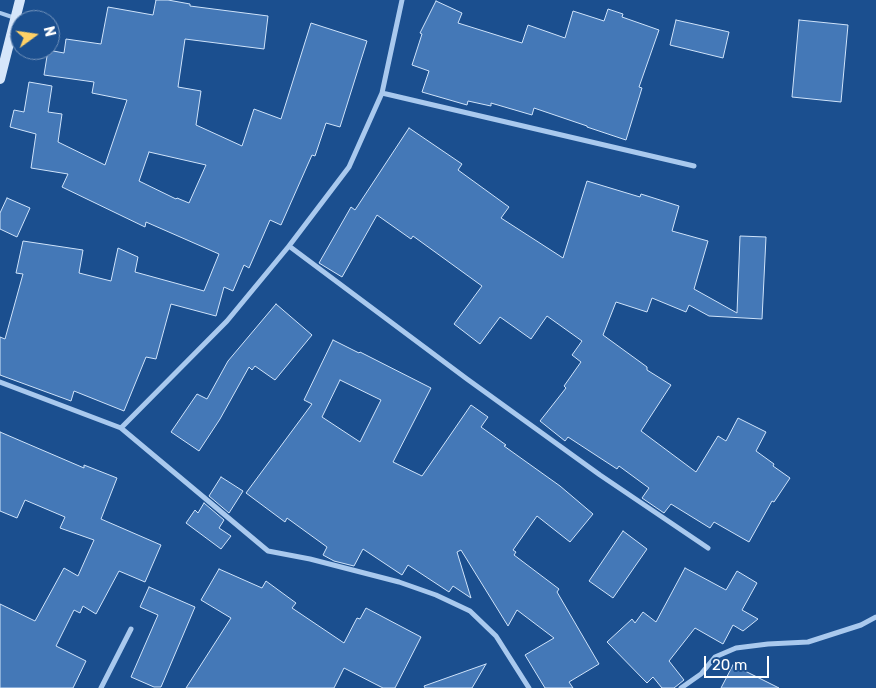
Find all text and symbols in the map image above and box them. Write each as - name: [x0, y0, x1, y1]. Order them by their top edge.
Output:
- north arrow: [10, 10, 60, 60]
- text: N: [40, 25, 59, 38]
- scale bar: [706, 646, 771, 678]
- text: 20 m: [712, 656, 747, 674]

